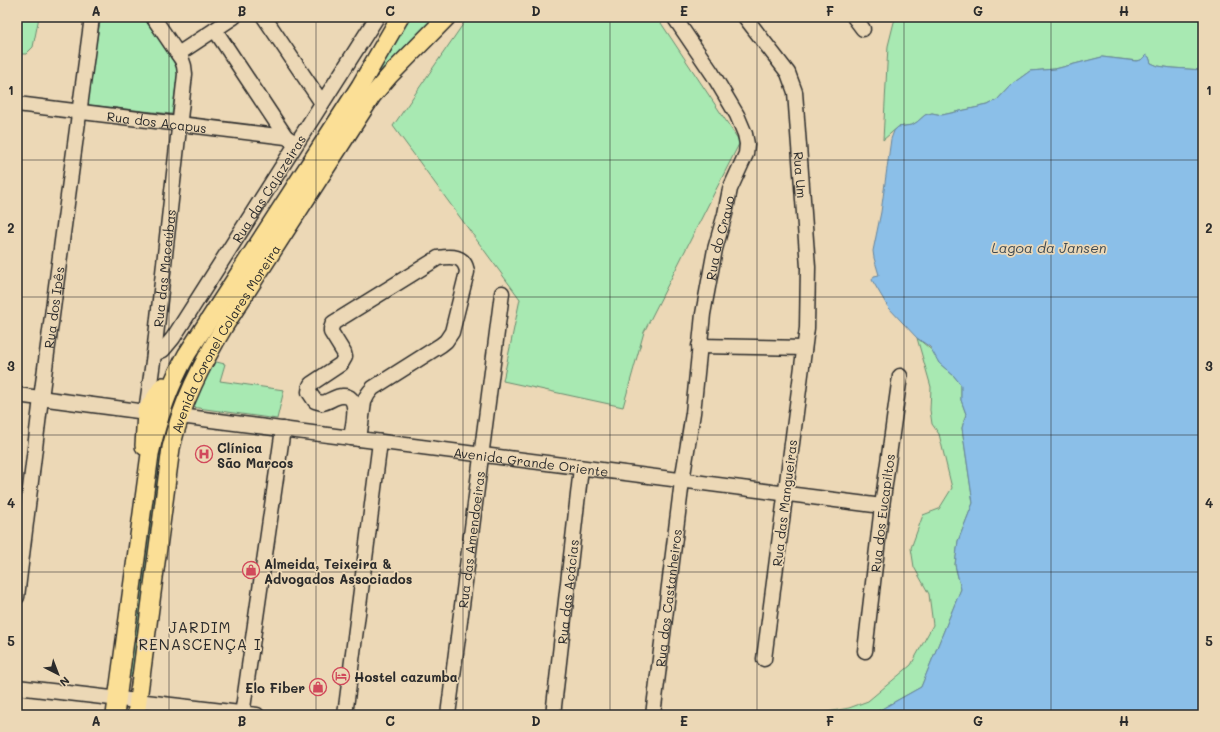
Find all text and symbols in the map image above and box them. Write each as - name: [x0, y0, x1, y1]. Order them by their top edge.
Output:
- text: A: [91, 2, 101, 19]
- text: B: [238, 2, 247, 19]
- text: C: [385, 2, 395, 19]
- text: D: [531, 2, 541, 19]
- text: E: [680, 2, 688, 19]
- text: F: [826, 2, 834, 19]
- text: G: [973, 2, 983, 19]
- text: H: [1119, 2, 1129, 19]
- text: 1: [8, 81, 14, 98]
- text: 1: [1206, 81, 1212, 98]
- street label: Rua dos Acapus: [106, 107, 208, 136]
- street label: Rua das Cajazeiras: [228, 131, 309, 245]
- street label: Rua Um: [791, 151, 811, 199]
- street label: Rua do Cravo: [701, 194, 737, 282]
- street label: Rua das Macaúbas: [149, 208, 178, 328]
- text: 2: [7, 219, 15, 236]
- text: 2: [1205, 219, 1213, 236]
- water label: Lagoa da Jansen: [991, 238, 1107, 257]
- street label: Avenida Coronel Colares Moreira: [167, 241, 283, 435]
- street label: Rua dos Ipês: [39, 265, 67, 349]
- text: 3: [7, 357, 15, 374]
- text: 3: [1205, 357, 1213, 374]
- place label: Clínica São Marcos: [217, 439, 293, 471]
- street label: Rua das Mangueiras: [768, 439, 800, 567]
- street label: Avenida Grande Oriente: [453, 443, 610, 479]
- hospital icon: Clínica São Marcos: [194, 444, 214, 464]
- street label: Rua dos Eucapiltos: [866, 453, 898, 573]
- street label: Rua das Amendoeiras: [453, 470, 488, 609]
- text: 4: [7, 494, 15, 511]
- text: 4: [1205, 494, 1213, 511]
- street label: Rua dos Castanheiros: [651, 528, 684, 668]
- street label: Rua das Acácias: [553, 538, 581, 645]
- place label: Almeida, Teixeira & Advogados Associados: [264, 555, 412, 587]
- shop icon: Almeida, Teixeira & Advogados Associados: [241, 560, 261, 580]
- district label: JARDIM RENASCENÇA I: [139, 617, 261, 654]
- text: 5: [7, 632, 15, 649]
- text: 5: [1205, 632, 1213, 649]
- north arrow: [38, 654, 78, 694]
- hotel icon: Hostel cazumba: [331, 666, 351, 686]
- place label: Hostel cazumba: [354, 668, 458, 685]
- text: N: [57, 673, 73, 690]
- shop icon: Elo Fiber: [308, 677, 328, 697]
- place label: Elo Fiber: [245, 679, 305, 696]
- text: A: [91, 712, 101, 729]
- text: B: [238, 712, 247, 729]
- text: C: [385, 712, 395, 729]
- text: D: [531, 712, 541, 729]
- text: E: [680, 712, 688, 729]
- text: F: [826, 712, 834, 729]
- text: G: [973, 712, 983, 729]
- text: H: [1119, 712, 1129, 729]

